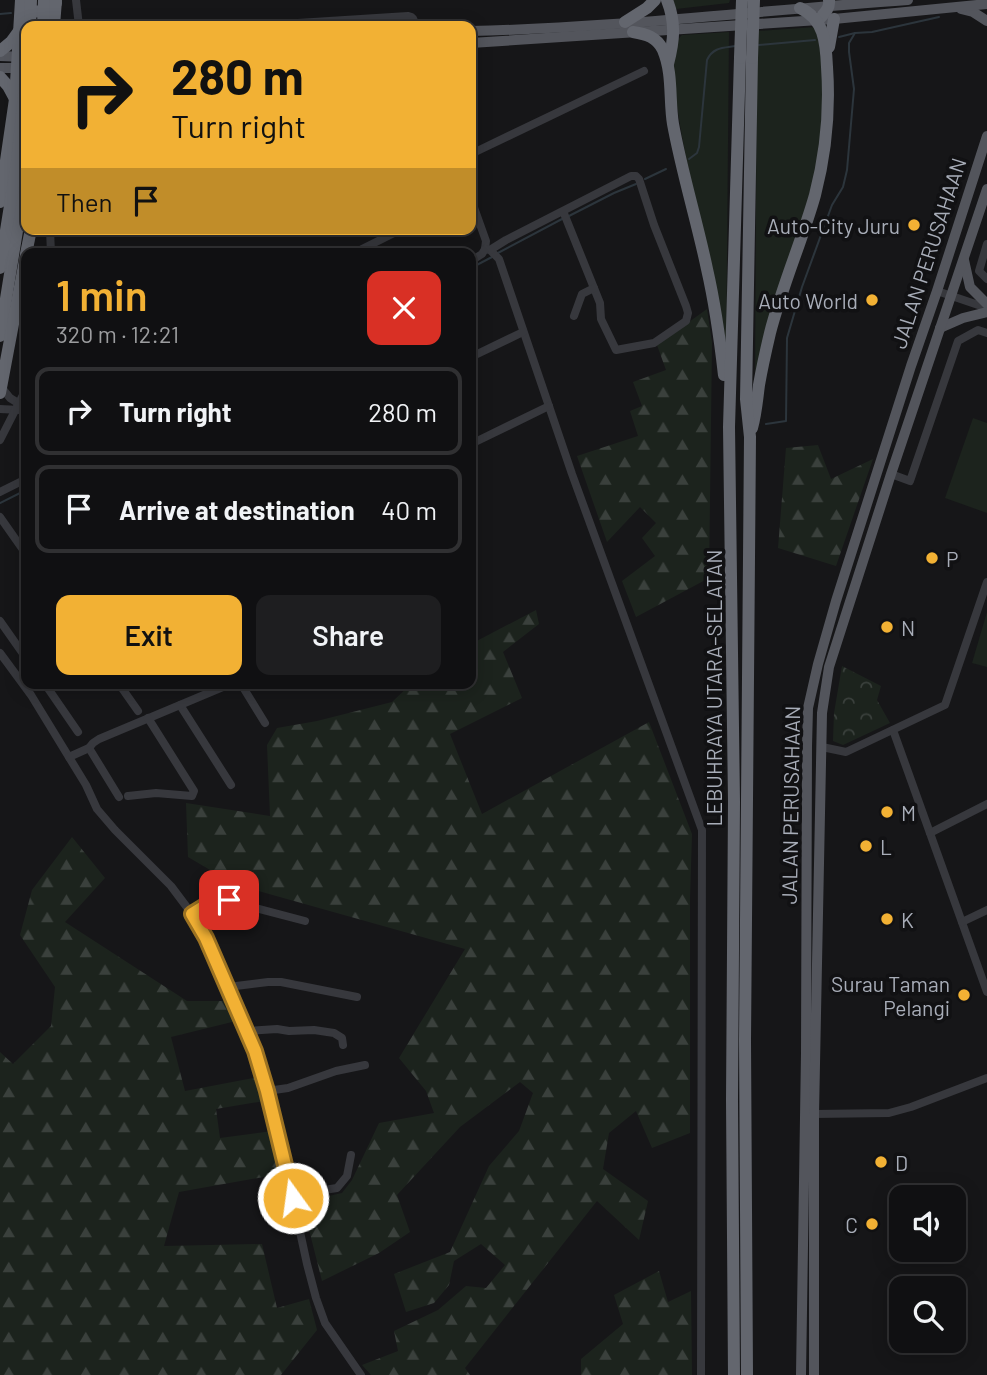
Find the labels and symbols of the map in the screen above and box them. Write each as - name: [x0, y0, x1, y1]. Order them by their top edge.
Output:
- street label: JALAN PERUSAHAAN: [885, 155, 971, 351]
- place label: Auto-City Juru: [767, 213, 900, 238]
- marker: Auto-City Juru: [906, 217, 922, 233]
- place label: Auto World: [758, 288, 858, 313]
- marker: Auto World: [864, 292, 880, 308]
- place label: P: [946, 546, 958, 571]
- street label: LEBUHRAYA UTARA–SELATAN: [701, 550, 726, 827]
- marker: P: [924, 550, 940, 566]
- place label: N: [901, 615, 915, 640]
- marker: N: [879, 619, 895, 635]
- street label: JALAN PERUSAHAAN: [776, 705, 804, 905]
- place label: M: [901, 800, 916, 825]
- marker: M: [879, 804, 895, 820]
- place label: L: [880, 834, 892, 859]
- marker: L: [858, 838, 874, 854]
- pin: [199, 870, 259, 930]
- place label: K: [901, 907, 914, 932]
- marker: K: [879, 911, 895, 927]
- place label: Surau Taman Pelangi: [831, 971, 950, 1020]
- marker: Surau Taman Pelangi: [956, 987, 972, 1003]
- place label: D: [895, 1150, 908, 1175]
- marker: D: [873, 1154, 889, 1170]
- position arrow: [256, 1161, 330, 1235]
- place label: C: [845, 1212, 858, 1237]
- marker: C: [864, 1216, 880, 1232]

